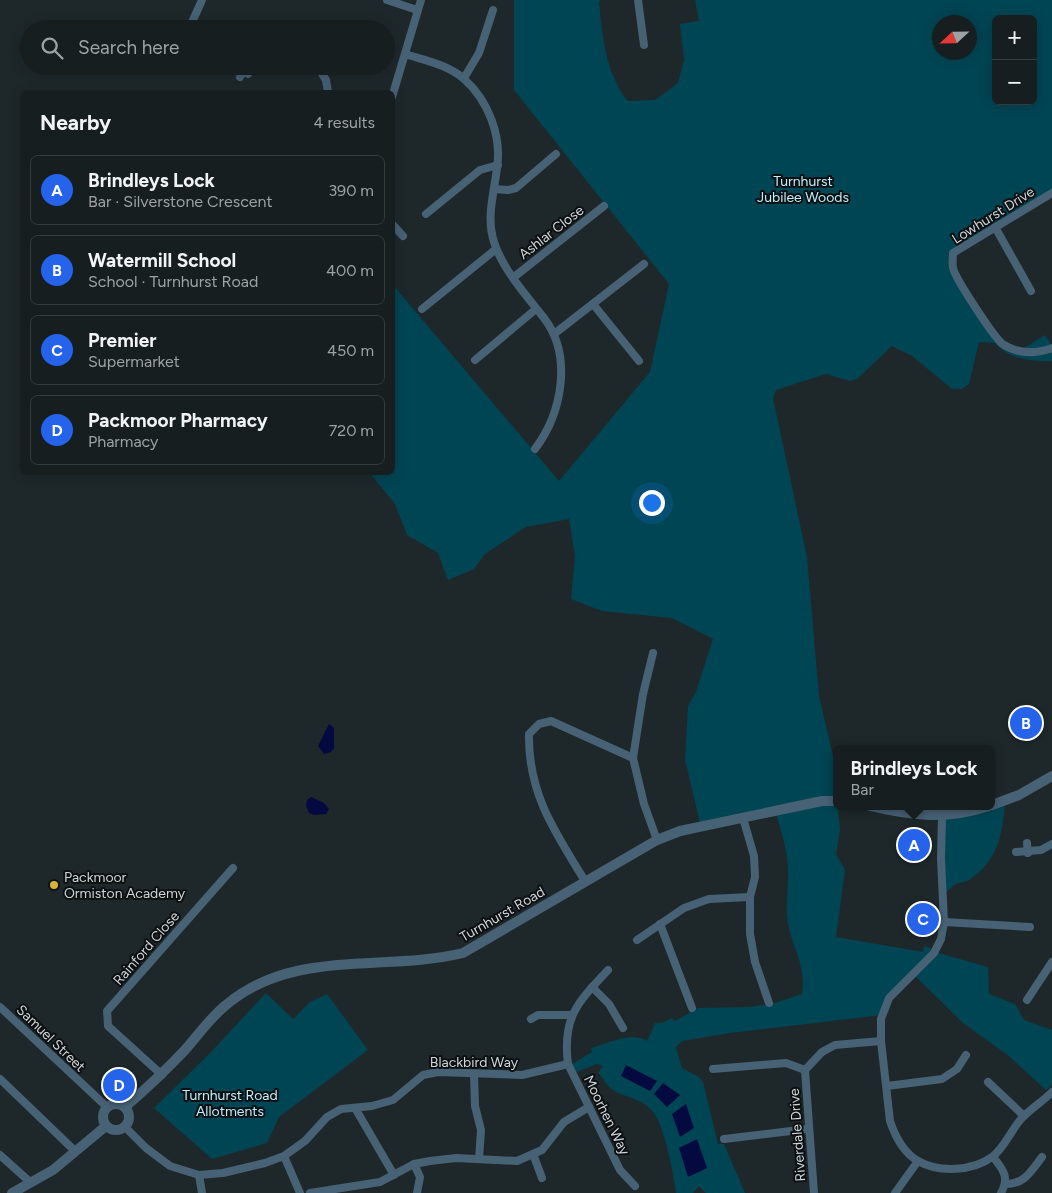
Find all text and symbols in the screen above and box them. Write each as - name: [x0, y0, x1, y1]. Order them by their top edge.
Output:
- north arrow: [932, 15, 977, 60]
- map controls: [992, 15, 1037, 105]
- button: +: [992, 15, 1037, 60]
- search box: [20, 20, 395, 75]
- icon: search: [38, 34, 66, 62]
- text: Search here: [78, 36, 180, 59]
- button: −: [992, 60, 1037, 105]
- text: Nearby: [40, 110, 111, 135]
- text: 4 results: [314, 113, 375, 132]
- text: Brindleys Lock: [88, 169, 215, 192]
- park label: Turnhurst Jubilee Woods: [757, 173, 849, 206]
- text: A: [51, 181, 63, 200]
- text: 390 m: [328, 181, 374, 200]
- street label: Lowhurst Drive: [949, 183, 1038, 248]
- text: Bar · Silverstone Crescent: [88, 192, 273, 211]
- street label: Ashlar Close: [515, 202, 587, 263]
- text: Watermill School: [88, 249, 236, 272]
- text: B: [52, 261, 62, 280]
- text: 400 m: [326, 261, 374, 280]
- text: School · Turnhurst Road: [88, 272, 258, 291]
- text: Premier: [88, 329, 156, 352]
- text: C: [51, 341, 63, 360]
- text: 450 m: [327, 341, 374, 360]
- text: Supermarket: [88, 352, 180, 371]
- text: Packmoor Pharmacy: [88, 409, 268, 432]
- text: D: [51, 421, 63, 440]
- text: 720 m: [329, 421, 374, 440]
- text: Pharmacy: [88, 432, 158, 451]
- your location: [639, 490, 665, 516]
- pin: B: [1010, 704, 1042, 742]
- popup: [833, 745, 995, 810]
- text: Brindleys Lock: [851, 757, 977, 780]
- text: Bar: [851, 780, 874, 799]
- pin: A: [898, 826, 930, 864]
- place label: Packmoor Ormiston Academy: [64, 869, 186, 902]
- marker: Packmoor Ormiston Academy: [48, 879, 60, 891]
- street label: Turnhurst Road: [457, 883, 548, 946]
- pin: C: [907, 900, 939, 938]
- street label: Rainford Close: [110, 908, 183, 989]
- street label: Samuel Street: [13, 1001, 89, 1075]
- street label: Blackbird Way: [430, 1054, 519, 1071]
- pin: D: [103, 1066, 135, 1104]
- street label: Moorhen Way: [580, 1072, 633, 1159]
- park label: Turnhurst Road Allotments: [182, 1087, 278, 1120]
- street label: Riverdale Drive: [786, 1087, 809, 1182]

